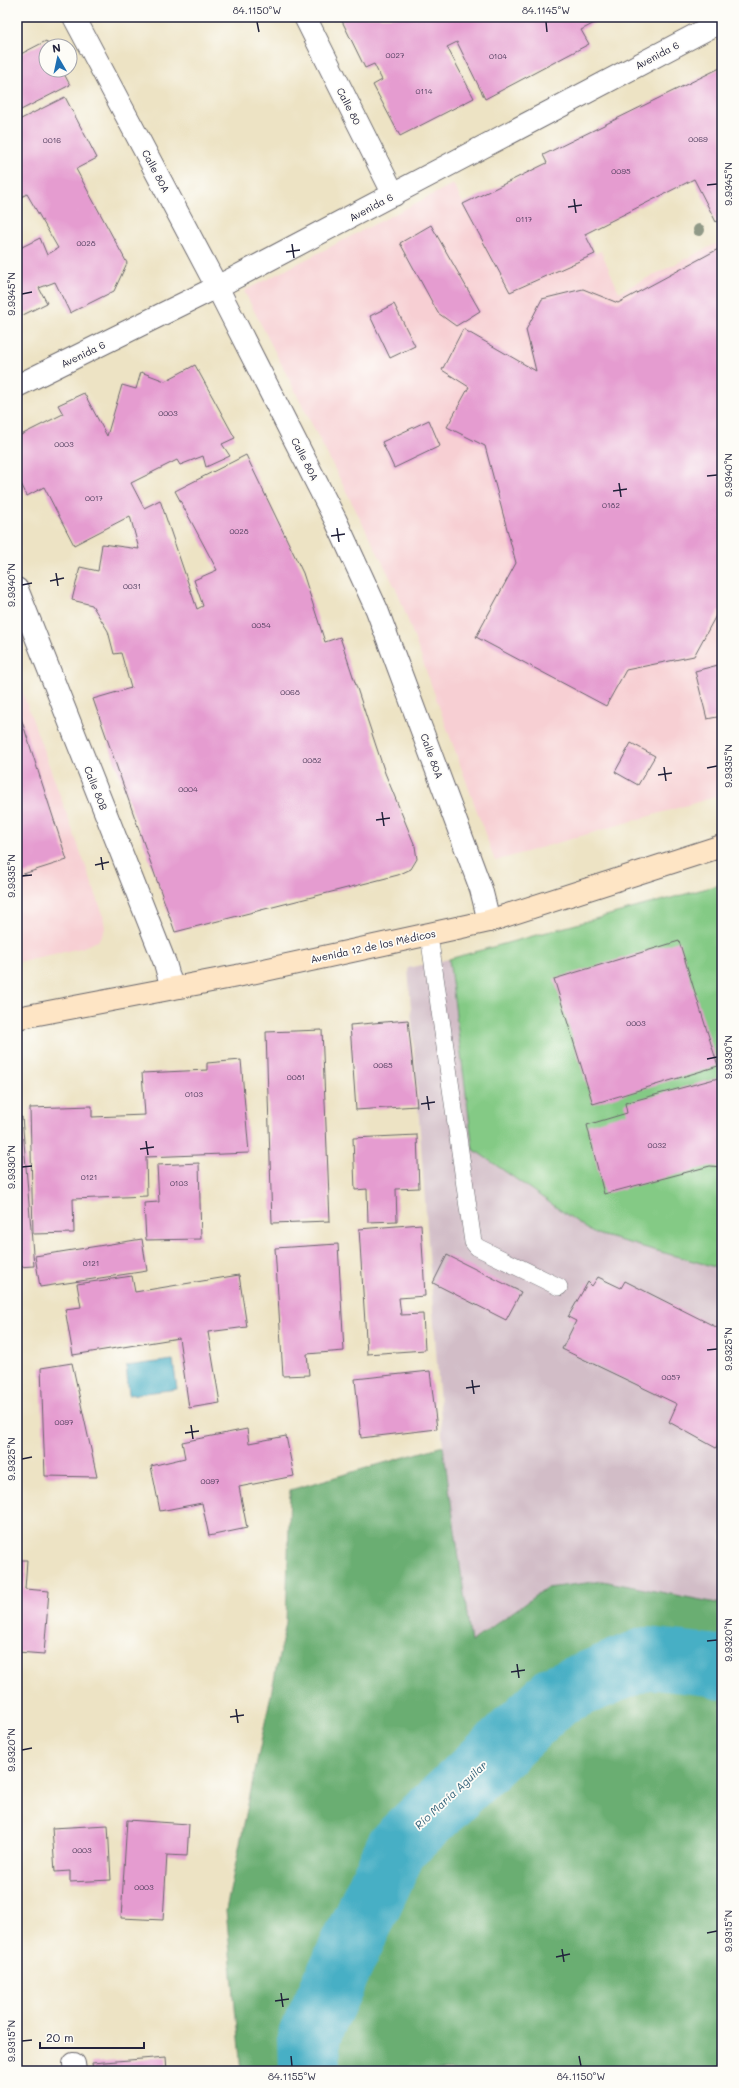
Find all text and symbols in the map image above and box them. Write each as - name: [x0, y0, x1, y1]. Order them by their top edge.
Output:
- text: 84.1150°W: [233, 3, 281, 17]
- text: 84.1145°W: [522, 3, 570, 17]
- north arrow: [38, 38, 78, 78]
- street label: Avenida 6: [633, 38, 681, 72]
- text: N: [51, 40, 62, 56]
- house number: 0027: [386, 50, 405, 60]
- house number: 0104: [489, 51, 507, 61]
- street label: Calle 80: [334, 85, 364, 127]
- house number: 0114: [416, 86, 433, 96]
- house number: 0069: [688, 134, 708, 144]
- house number: 0016: [43, 135, 61, 145]
- street label: Calle 80A: [139, 147, 173, 195]
- text: 9.9345°N: [721, 162, 735, 206]
- house number: 0095: [611, 166, 631, 176]
- street label: Avenida 6: [347, 190, 395, 224]
- house number: 0117: [516, 214, 533, 224]
- house number: 0028: [76, 238, 96, 248]
- text: 9.9345°N: [4, 272, 18, 316]
- street label: Avenida 6: [58, 337, 108, 371]
- house number: 0003: [158, 408, 178, 418]
- street label: Calle 80A: [288, 435, 322, 483]
- house number: 0003: [54, 439, 74, 449]
- text: 9.9340°N: [721, 453, 735, 497]
- house number: 0017: [85, 493, 103, 503]
- house number: 0182: [602, 500, 620, 510]
- house number: 0028: [229, 526, 249, 536]
- text: 9.9340°N: [4, 563, 18, 607]
- house number: 0031: [123, 581, 141, 591]
- house number: 0054: [251, 620, 271, 630]
- house number: 0068: [280, 687, 300, 697]
- street label: Calle 80A: [417, 732, 447, 781]
- text: 9.9335°N: [721, 744, 735, 788]
- house number: 0082: [302, 755, 322, 765]
- street label: Calle 80B: [81, 764, 111, 812]
- house number: 0004: [178, 784, 198, 794]
- text: 9.9335°N: [4, 854, 18, 898]
- street label: Avenida 12 de los Médicos: [309, 926, 437, 966]
- house number: 0003: [626, 1018, 646, 1028]
- text: 9.9330°N: [721, 1035, 735, 1079]
- house number: 0065: [373, 1060, 393, 1070]
- house number: 0081: [287, 1072, 305, 1082]
- house number: 0103: [185, 1089, 203, 1099]
- house number: 0032: [647, 1140, 667, 1150]
- text: 9.9330°N: [4, 1145, 18, 1189]
- house number: 0121: [81, 1172, 97, 1182]
- house number: 0103: [170, 1178, 188, 1188]
- house number: 0121: [83, 1258, 99, 1268]
- text: 9.9325°N: [721, 1327, 735, 1371]
- house number: 0057: [662, 1372, 681, 1382]
- house number: 0097: [54, 1417, 74, 1427]
- text: 9.9325°N: [4, 1437, 18, 1481]
- house number: 0097: [200, 1476, 220, 1486]
- text: 9.9320°N: [721, 1618, 735, 1662]
- text: 9.9320°N: [4, 1728, 18, 1772]
- water label: Río María Aguilar: [411, 1757, 491, 1832]
- house number: 0003: [72, 1845, 92, 1855]
- house number: 0003: [134, 1882, 154, 1892]
- text: 9.9315°N: [721, 1910, 735, 1952]
- text: 9.9315°N: [4, 2020, 18, 2062]
- scale bar: [40, 2024, 144, 2050]
- text: 20 m: [46, 2029, 74, 2045]
- text: 84.1155°W: [268, 2069, 316, 2083]
- text: 84.1150°W: [557, 2069, 605, 2083]

